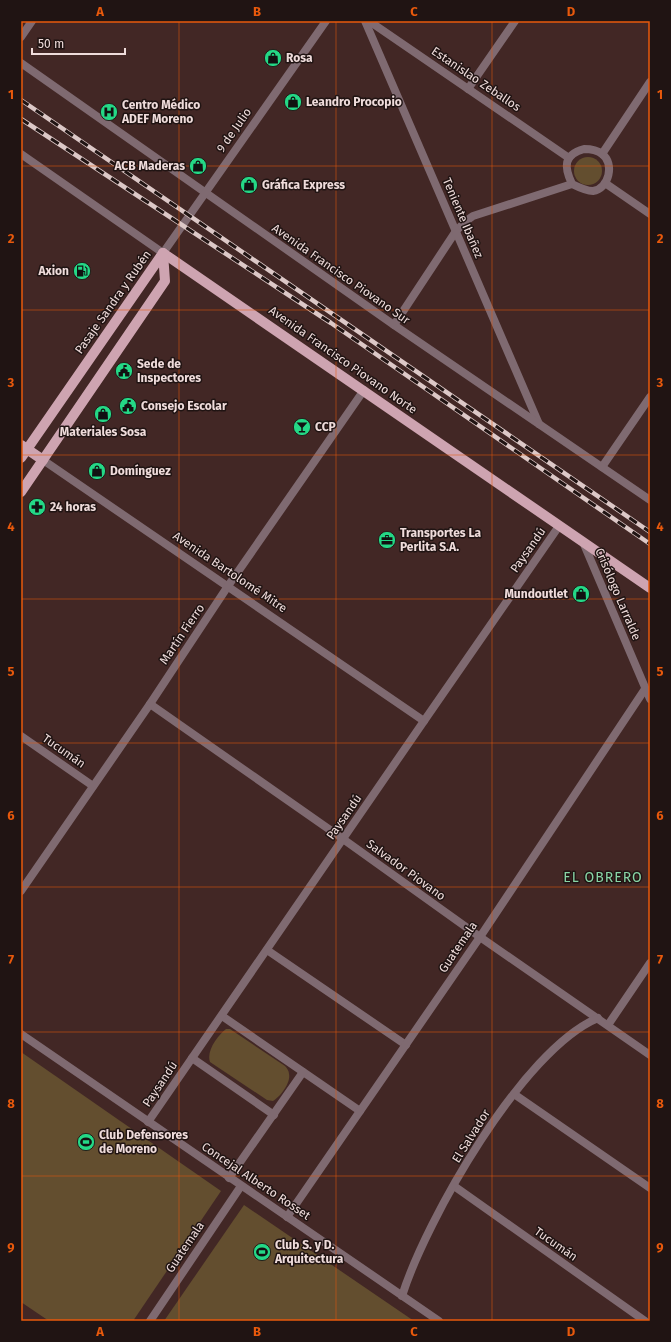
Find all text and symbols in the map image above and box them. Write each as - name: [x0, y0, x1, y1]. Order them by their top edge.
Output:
- text: A: [95, 4, 104, 19]
- text: B: [253, 4, 261, 19]
- text: C: [410, 4, 418, 19]
- text: D: [567, 4, 576, 19]
- scale bar: [32, 30, 125, 56]
- text: 50 m: [38, 37, 64, 51]
- street label: Estanislao Zeballos: [429, 44, 524, 114]
- shop icon: Rosa: [263, 48, 283, 68]
- place label: Rosa: [286, 51, 313, 65]
- text: 1: [8, 87, 14, 102]
- text: 1: [657, 87, 663, 102]
- shop icon: Leandro Procopio: [283, 92, 303, 112]
- place label: Leandro Procopio: [306, 95, 402, 109]
- place label: Centro Médico ADEF Moreno: [121, 98, 200, 126]
- hospital icon: Centro Médico ADEF Moreno: [99, 102, 119, 122]
- street label: 9 de Julio: [214, 105, 254, 155]
- shop icon: ACB Maderas: [188, 156, 208, 176]
- place label: ACB Maderas: [113, 159, 185, 173]
- shop icon: Gráfica Express: [239, 175, 259, 195]
- street label: Teniente Ibañez: [440, 176, 486, 260]
- place label: Gráfica Express: [262, 178, 345, 192]
- street label: Avenida Francisco Piovano Sur: [269, 221, 413, 327]
- text: 2: [8, 231, 15, 246]
- text: 2: [657, 231, 664, 246]
- street label: Pasaje Sandra y Rubén: [72, 248, 154, 356]
- fuel station icon: Axion: [72, 261, 92, 281]
- place label: Axion: [37, 264, 69, 278]
- street label: Avenida Francisco Piovano Norte: [266, 303, 420, 417]
- place label: Sede de Inspectores: [137, 357, 201, 385]
- public building icon: Sede de Inspectores: [114, 361, 134, 381]
- text: 3: [7, 375, 15, 390]
- text: 3: [656, 375, 664, 390]
- public building icon: Consejo Escolar: [118, 396, 138, 416]
- place label: Consejo Escolar: [141, 399, 227, 413]
- shop icon: Materiales Sosa: [93, 404, 113, 424]
- bar icon: CCP: [292, 417, 312, 437]
- place label: CCP: [315, 420, 336, 434]
- place label: Materiales Sosa: [60, 425, 147, 439]
- shop icon: Domínguez: [87, 461, 107, 481]
- place label: Domínguez: [110, 464, 171, 478]
- pharmacy icon: 24 horas: [27, 497, 47, 517]
- place label: 24 horas: [50, 500, 96, 514]
- text: 4: [7, 519, 15, 534]
- text: 4: [656, 519, 664, 534]
- street label: Paysandú: [507, 525, 549, 575]
- place label: Transportes La Perlita S.A.: [400, 526, 482, 554]
- street label: Avenida Bartolomé Mitre: [170, 529, 290, 615]
- office icon: Transportes La Perlita S.A.: [377, 530, 397, 550]
- street label: Crisólogo Larralde: [592, 546, 644, 642]
- shop icon: Mundoutlet: [571, 584, 591, 604]
- place label: Mundoutlet: [504, 587, 568, 601]
- street label: Martín Fierro: [157, 601, 207, 667]
- text: 5: [8, 664, 15, 679]
- text: 5: [657, 664, 664, 679]
- street label: Tucumán: [40, 731, 88, 771]
- street label: Paysandú: [323, 792, 365, 842]
- text: 6: [7, 808, 15, 823]
- text: 6: [656, 808, 664, 823]
- street label: Salvador Piovano: [364, 837, 448, 903]
- district label: EL OBRERO: [563, 869, 643, 886]
- street label: Guatemala: [436, 919, 480, 975]
- text: 7: [8, 952, 14, 967]
- text: 7: [657, 952, 663, 967]
- street label: Paysandú: [140, 1059, 180, 1109]
- text: 8: [7, 1096, 15, 1111]
- text: 8: [656, 1096, 664, 1111]
- street label: El Salvador: [449, 1106, 493, 1165]
- place label: Club Defensores de Moreno: [99, 1128, 188, 1156]
- sports icon: Club Defensores de Moreno: [76, 1132, 96, 1152]
- street label: Concejal Alberto Rosset: [199, 1139, 314, 1223]
- street label: Guatemala: [163, 1219, 207, 1275]
- street label: Tucumán: [532, 1224, 580, 1264]
- place label: Club S. y D. Arquitectura: [274, 1238, 344, 1266]
- text: 9: [7, 1240, 15, 1255]
- text: 9: [656, 1240, 664, 1255]
- sports icon: Club S. y D. Arquitectura: [252, 1242, 272, 1262]
- text: A: [95, 1324, 104, 1339]
- text: B: [253, 1324, 261, 1339]
- text: C: [410, 1324, 418, 1339]
- text: D: [567, 1324, 576, 1339]

